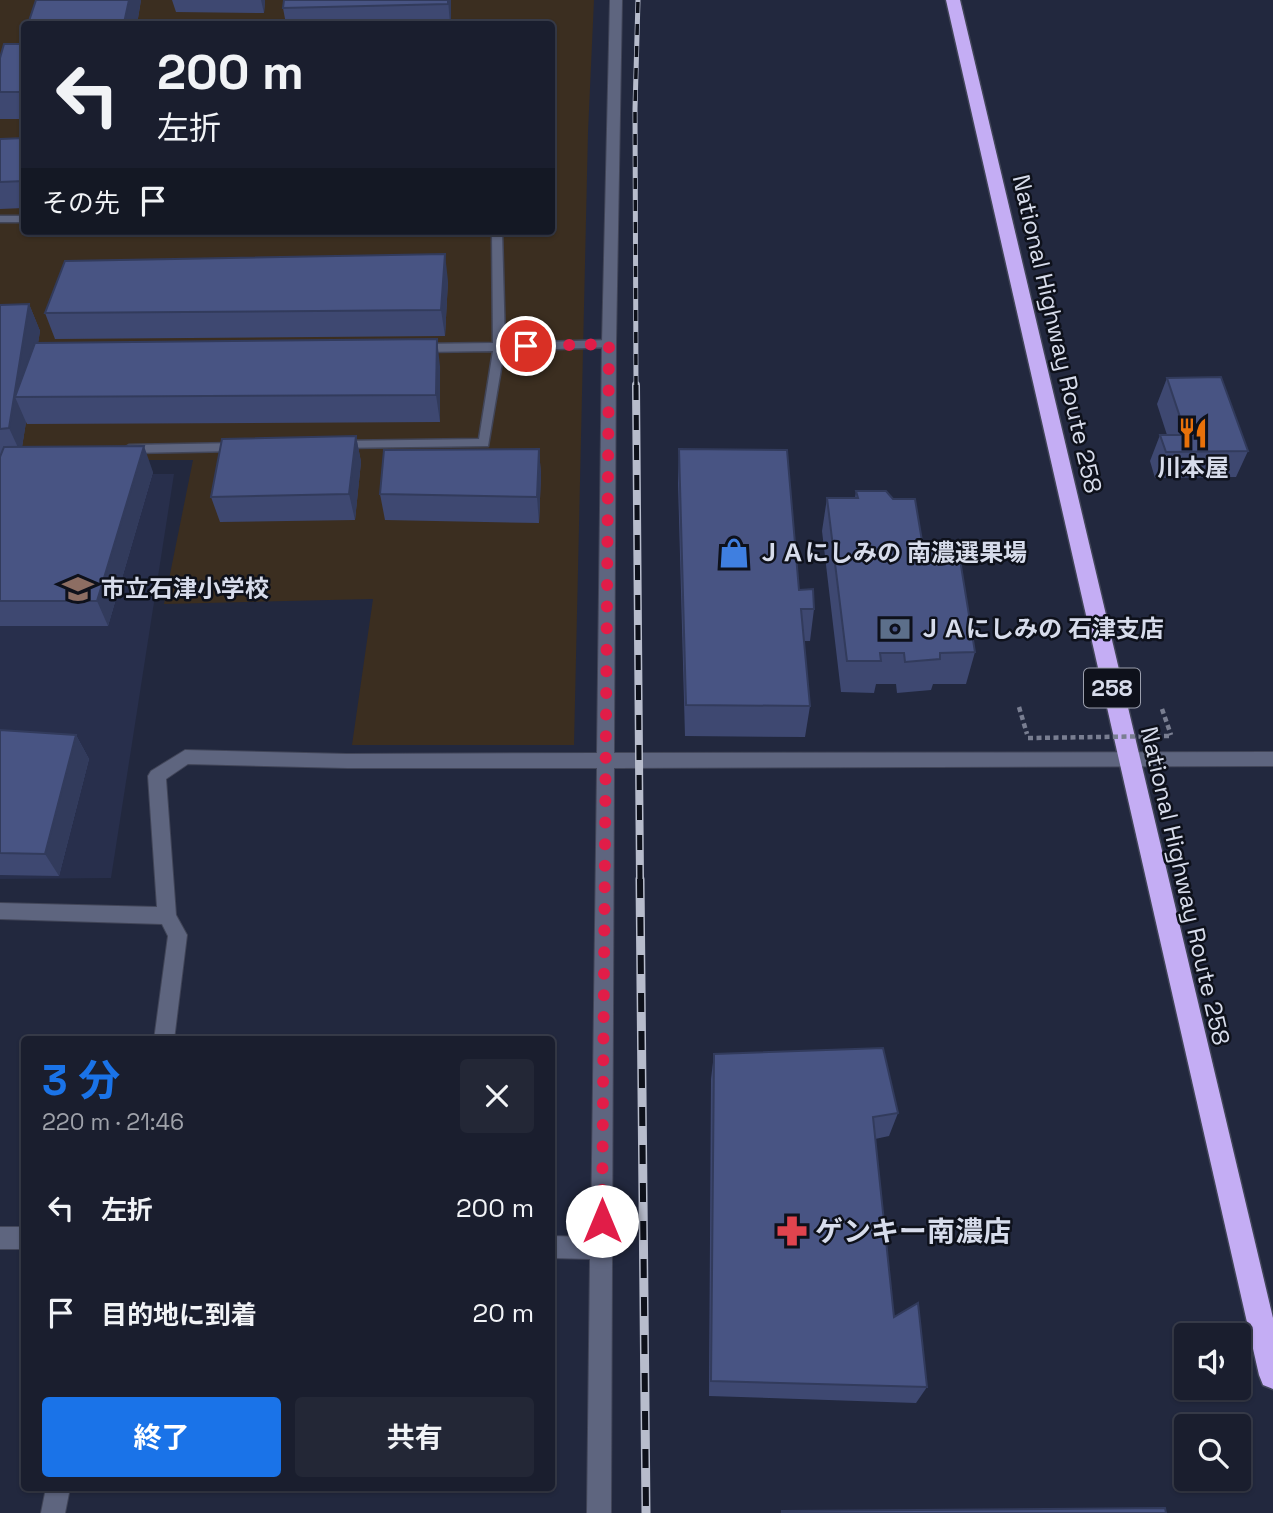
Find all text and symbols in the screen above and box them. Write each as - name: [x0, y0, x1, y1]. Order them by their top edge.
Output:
- text: 200 m: [157, 41, 304, 103]
- icon: left: [42, 49, 133, 140]
- text: 左折: [157, 108, 221, 148]
- street label: National Highway Route 258: [1006, 172, 1109, 496]
- icon: arrive: [134, 182, 172, 220]
- text: その先: [42, 186, 120, 220]
- pin: [496, 316, 556, 376]
- icon: arrive: [507, 327, 545, 365]
- restaurant icon: 川本屋: [1176, 416, 1210, 450]
- place label: 川本屋: [1157, 452, 1229, 483]
- shop icon: ＪＡにしみの 南濃選果場: [717, 536, 751, 570]
- place label: ＪＡにしみの 南濃選果場: [757, 537, 1027, 568]
- school or university icon: 市立石津小学校: [61, 572, 95, 606]
- place label: 市立石津小学校: [101, 573, 269, 604]
- bank icon: ＪＡにしみの 石津支店: [878, 612, 912, 646]
- place label: ＪＡにしみの 石津支店: [918, 613, 1164, 644]
- road number: 258: [1084, 668, 1140, 708]
- street label: National Highway Route 258: [1134, 724, 1237, 1048]
- text: 3 分: [42, 1054, 120, 1107]
- button: close: [460, 1059, 534, 1133]
- text: 220 m · 21:46: [42, 1107, 184, 1137]
- position arrow: [565, 1184, 639, 1258]
- icon: left: [42, 1189, 80, 1227]
- text: 200 m: [456, 1191, 534, 1225]
- text: 左折: [101, 1193, 153, 1227]
- place label: ゲンキー南濃店: [815, 1213, 1011, 1249]
- pharmacy icon: ゲンキー南濃店: [775, 1214, 809, 1248]
- icon: arrive: [42, 1294, 80, 1332]
- text: 20 m: [473, 1296, 534, 1330]
- text: 目的地に到着: [101, 1298, 257, 1332]
- map controls: [1174, 1323, 1251, 1491]
- button: sound: [1174, 1323, 1251, 1400]
- button: 終了: [42, 1397, 281, 1477]
- button: 共有: [295, 1397, 534, 1477]
- button: search: [1174, 1414, 1251, 1491]

